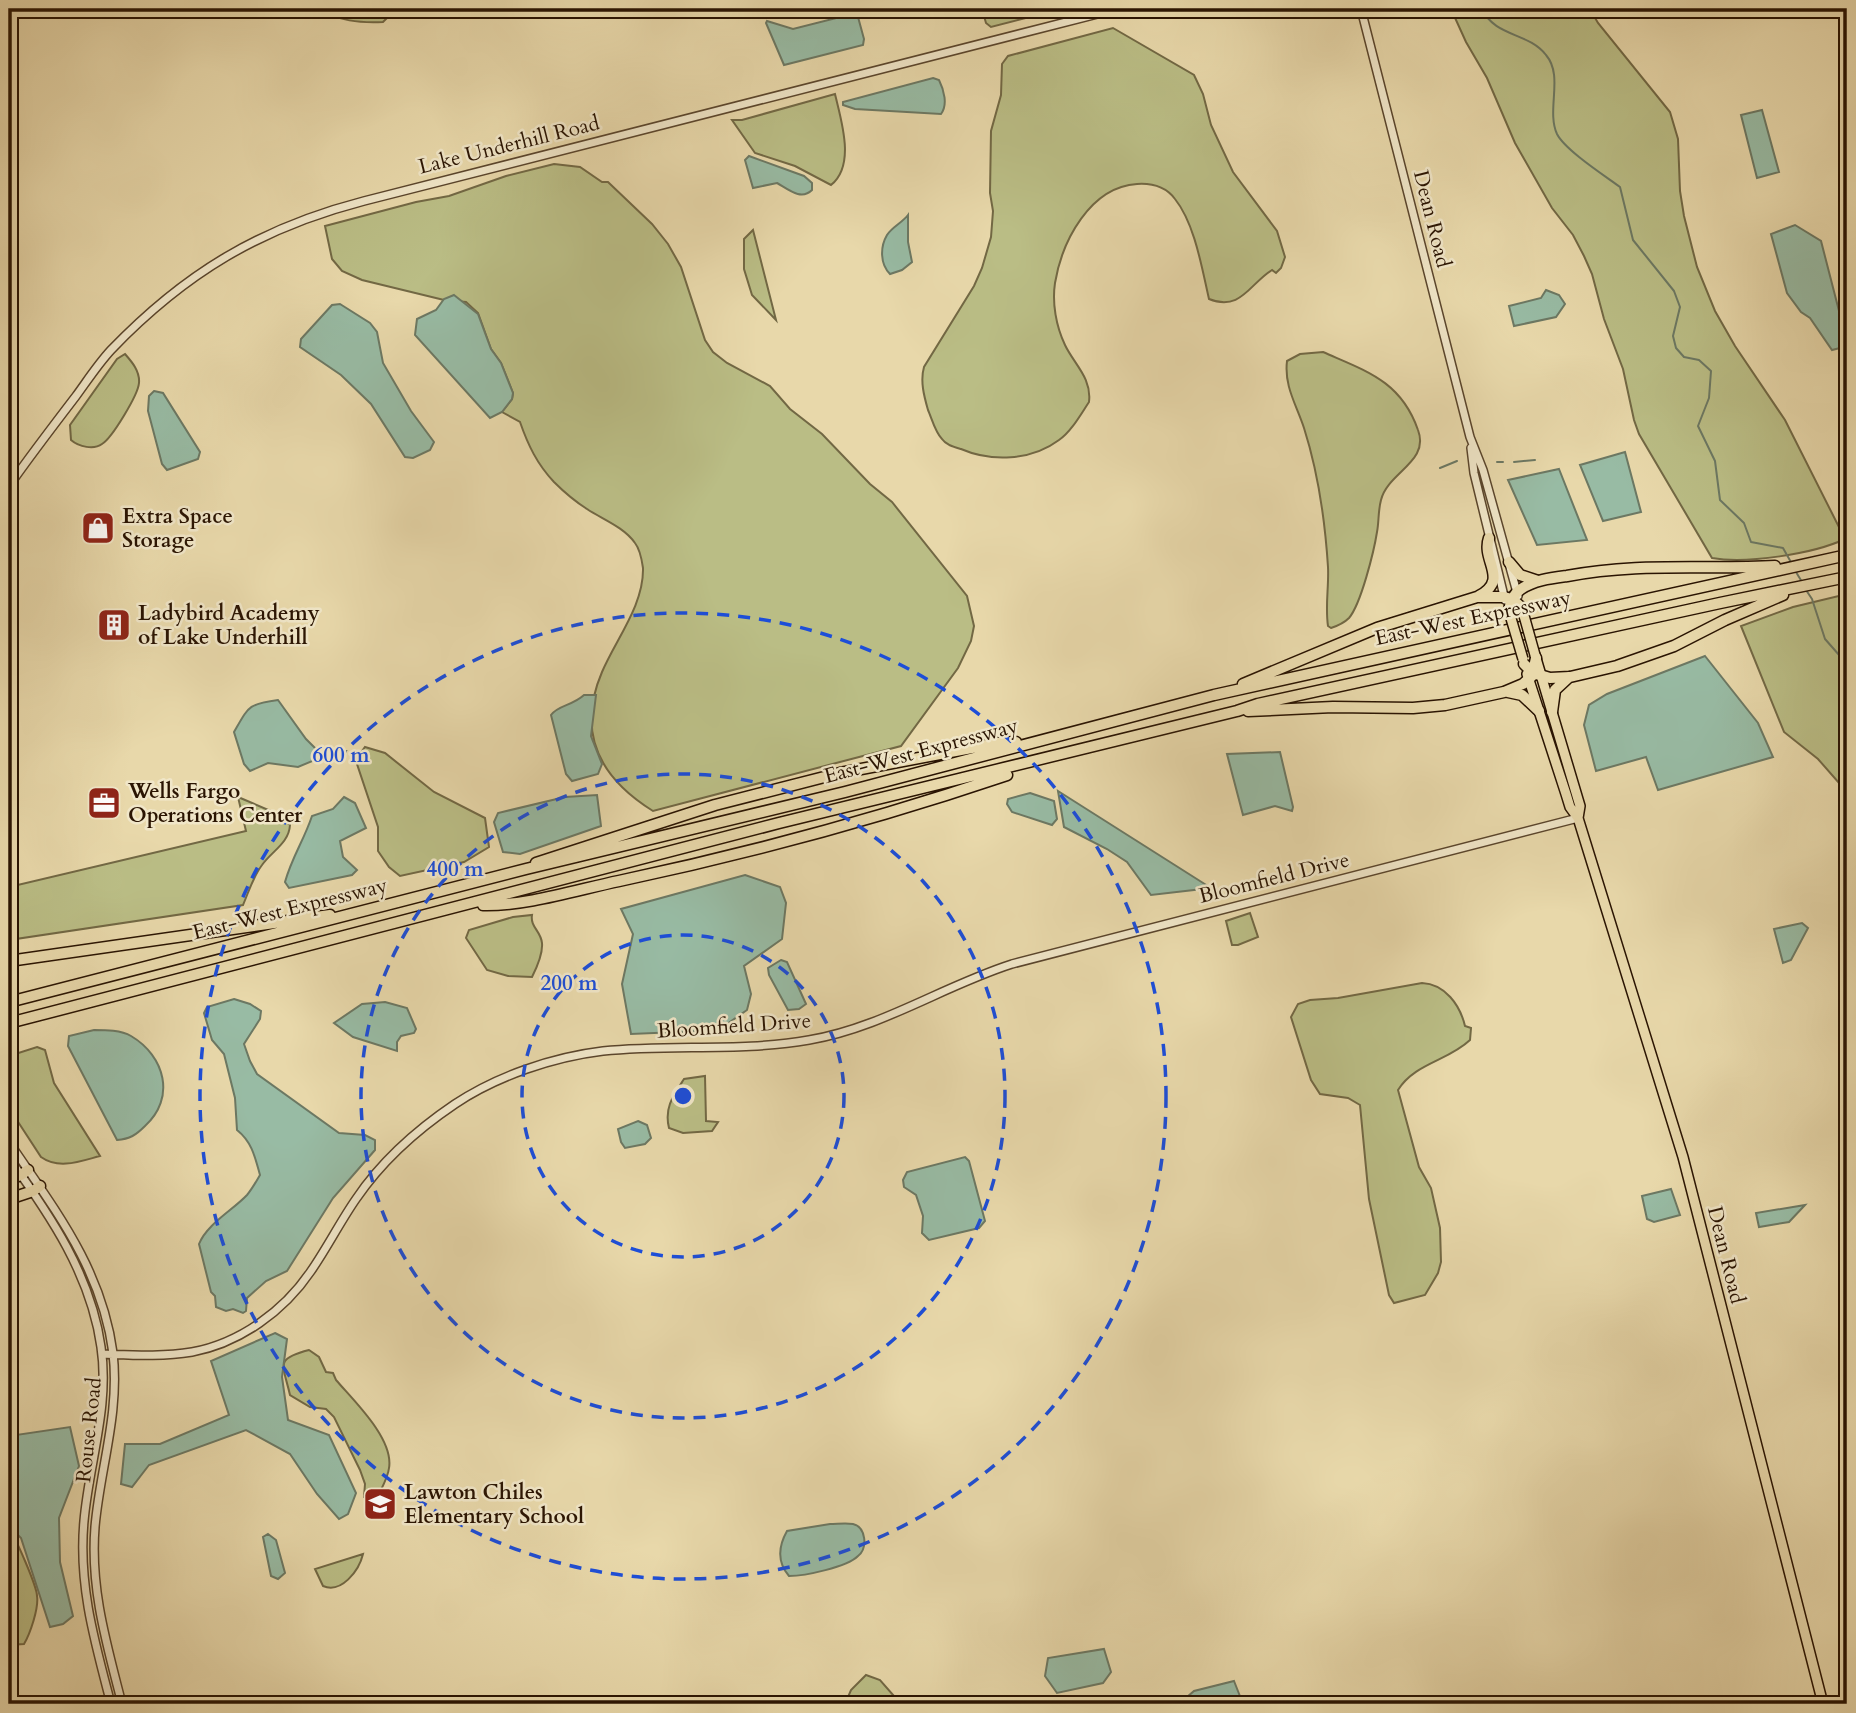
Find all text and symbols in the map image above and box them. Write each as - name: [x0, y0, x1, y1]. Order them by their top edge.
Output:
- street label: Lake Underhill Road: [415, 108, 603, 182]
- street label: Dean Road: [1406, 167, 1458, 271]
- place label: Extra Space Storage: [122, 502, 233, 555]
- shop icon: Extra Space Storage: [79, 509, 117, 547]
- street label: East-West Expressway: [1372, 583, 1574, 653]
- place label: Ladybird Academy of Lake Underhill: [138, 599, 320, 652]
- building icon: Ladybird Academy of Lake Underhill: [95, 606, 133, 644]
- street label: East-West Expressway: [821, 711, 1021, 791]
- text: 600 m: [312, 741, 370, 770]
- place label: Wells Fargo Operations Center: [127, 777, 303, 830]
- office icon: Wells Fargo Operations Center: [85, 784, 123, 822]
- street label: Bloomfield Drive: [1196, 845, 1352, 911]
- text: 400 m: [426, 855, 484, 884]
- street label: East-West Expressway: [190, 871, 390, 947]
- text: 200 m: [540, 969, 598, 998]
- street label: Bloomfield Drive: [656, 1006, 812, 1046]
- centre of rings: [671, 1084, 695, 1108]
- street label: Dean Road: [1700, 1203, 1752, 1307]
- street label: Rouse Road: [69, 1376, 109, 1484]
- place label: Lawton Chiles Elementary School: [404, 1478, 584, 1531]
- school or university icon: Lawton Chiles Elementary School: [361, 1485, 399, 1523]

